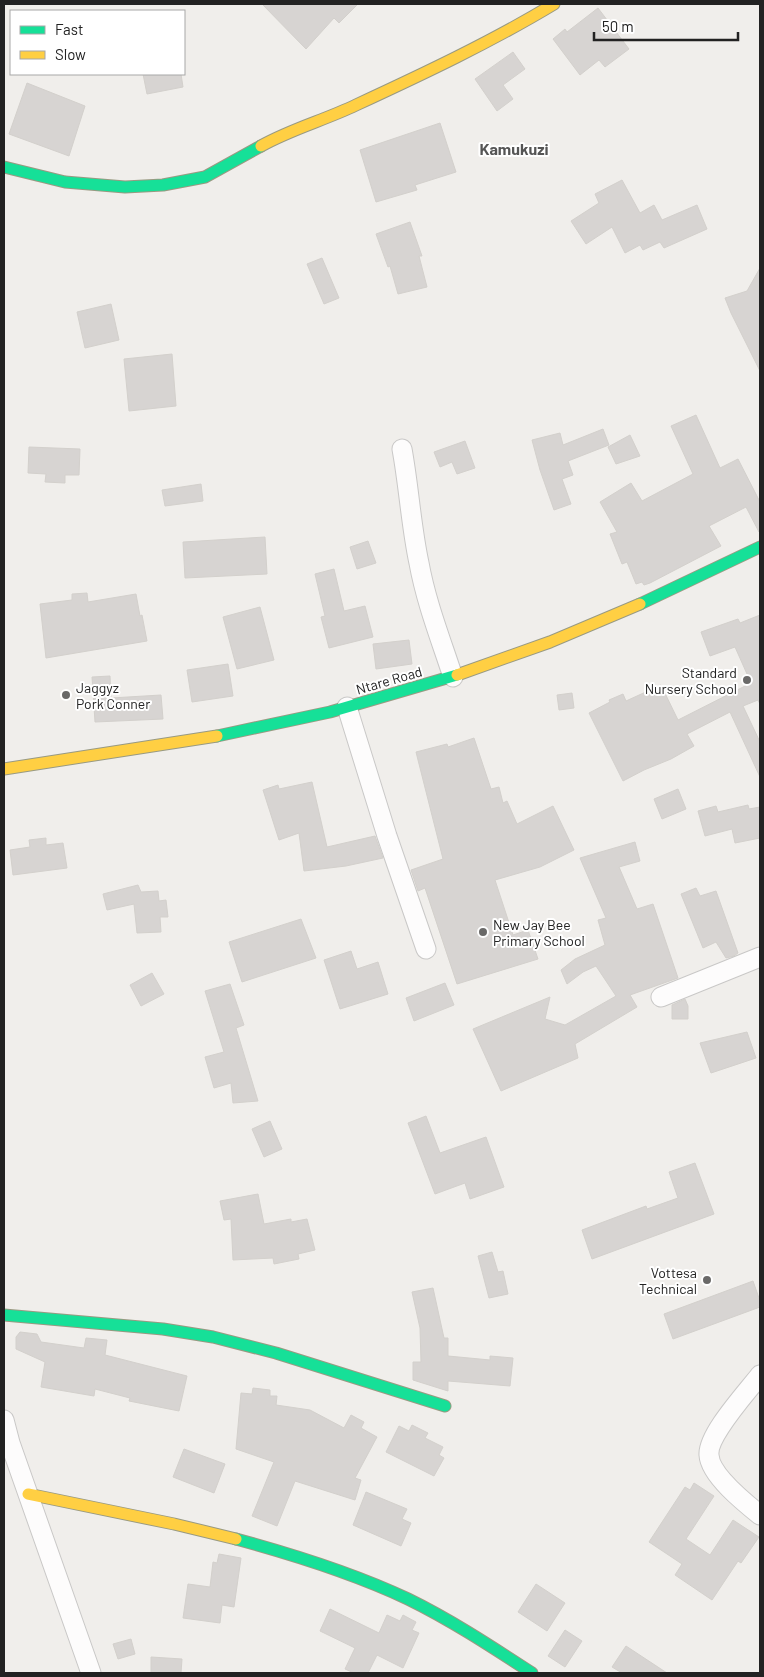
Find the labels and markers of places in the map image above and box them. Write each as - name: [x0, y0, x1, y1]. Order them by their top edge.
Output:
- place label: Standard Nursery School: [645, 664, 737, 697]
- marker: Standard Nursery School: [741, 674, 753, 686]
- place label: Jaggyz Pork Conner: [76, 679, 150, 712]
- marker: Jaggyz Pork Conner: [60, 689, 72, 701]
- place label: New Jay Bee Primary School: [493, 916, 585, 949]
- marker: New Jay Bee Primary School: [477, 926, 489, 938]
- place label: Vottesa Technical: [639, 1264, 697, 1297]
- marker: Vottesa Technical: [701, 1274, 713, 1286]

